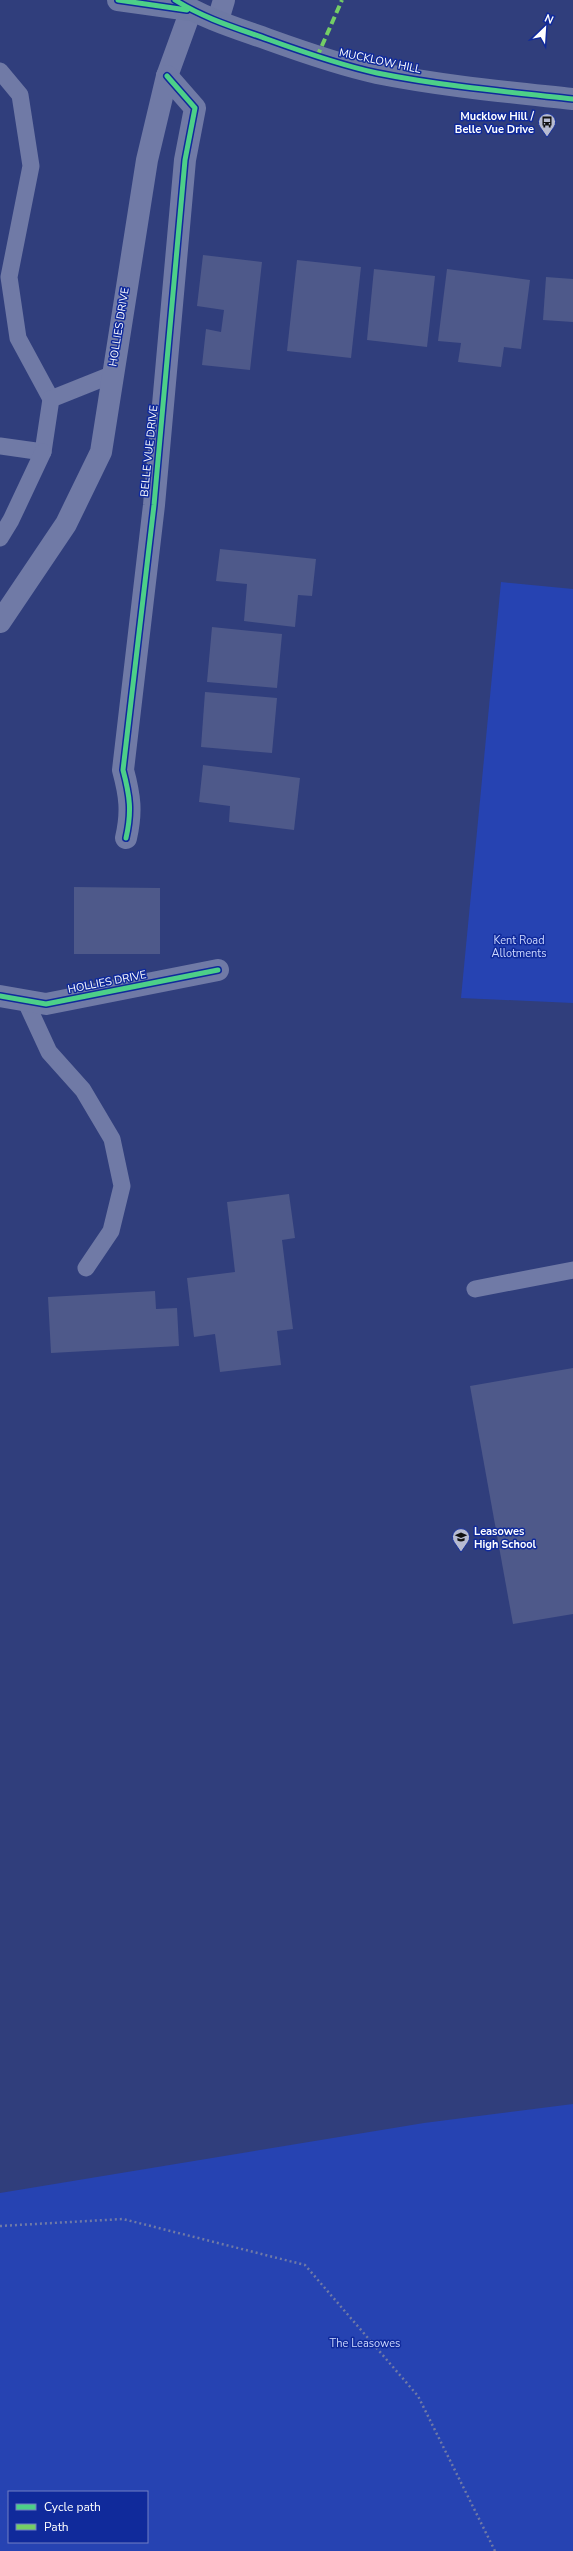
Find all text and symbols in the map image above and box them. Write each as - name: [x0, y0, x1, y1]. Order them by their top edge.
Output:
- north arrow: [525, 8, 565, 48]
- text: N: [542, 11, 556, 28]
- street label: MUCKLOW HILL: [338, 45, 422, 77]
- place label: Mucklow Hill / Belle Vue Drive: [455, 109, 535, 137]
- bus stop icon: Mucklow Hill / Belle Vue Drive: [537, 112, 557, 137]
- street label: HOLLIES DRIVE: [105, 286, 133, 368]
- street label: BELLE VUE DRIVE: [137, 404, 161, 498]
- park label: Kent Road Allotments: [491, 933, 547, 961]
- street label: HOLLIES DRIVE: [66, 967, 148, 997]
- place label: Leasowes High School: [474, 1524, 537, 1552]
- school or university icon: Leasowes High School: [451, 1527, 471, 1552]
- park label: The Leasowes: [330, 2336, 400, 2351]
- legend: [8, 2491, 148, 2543]
- text: Cycle path: [44, 2499, 101, 2515]
- text: Path: [44, 2519, 69, 2535]

